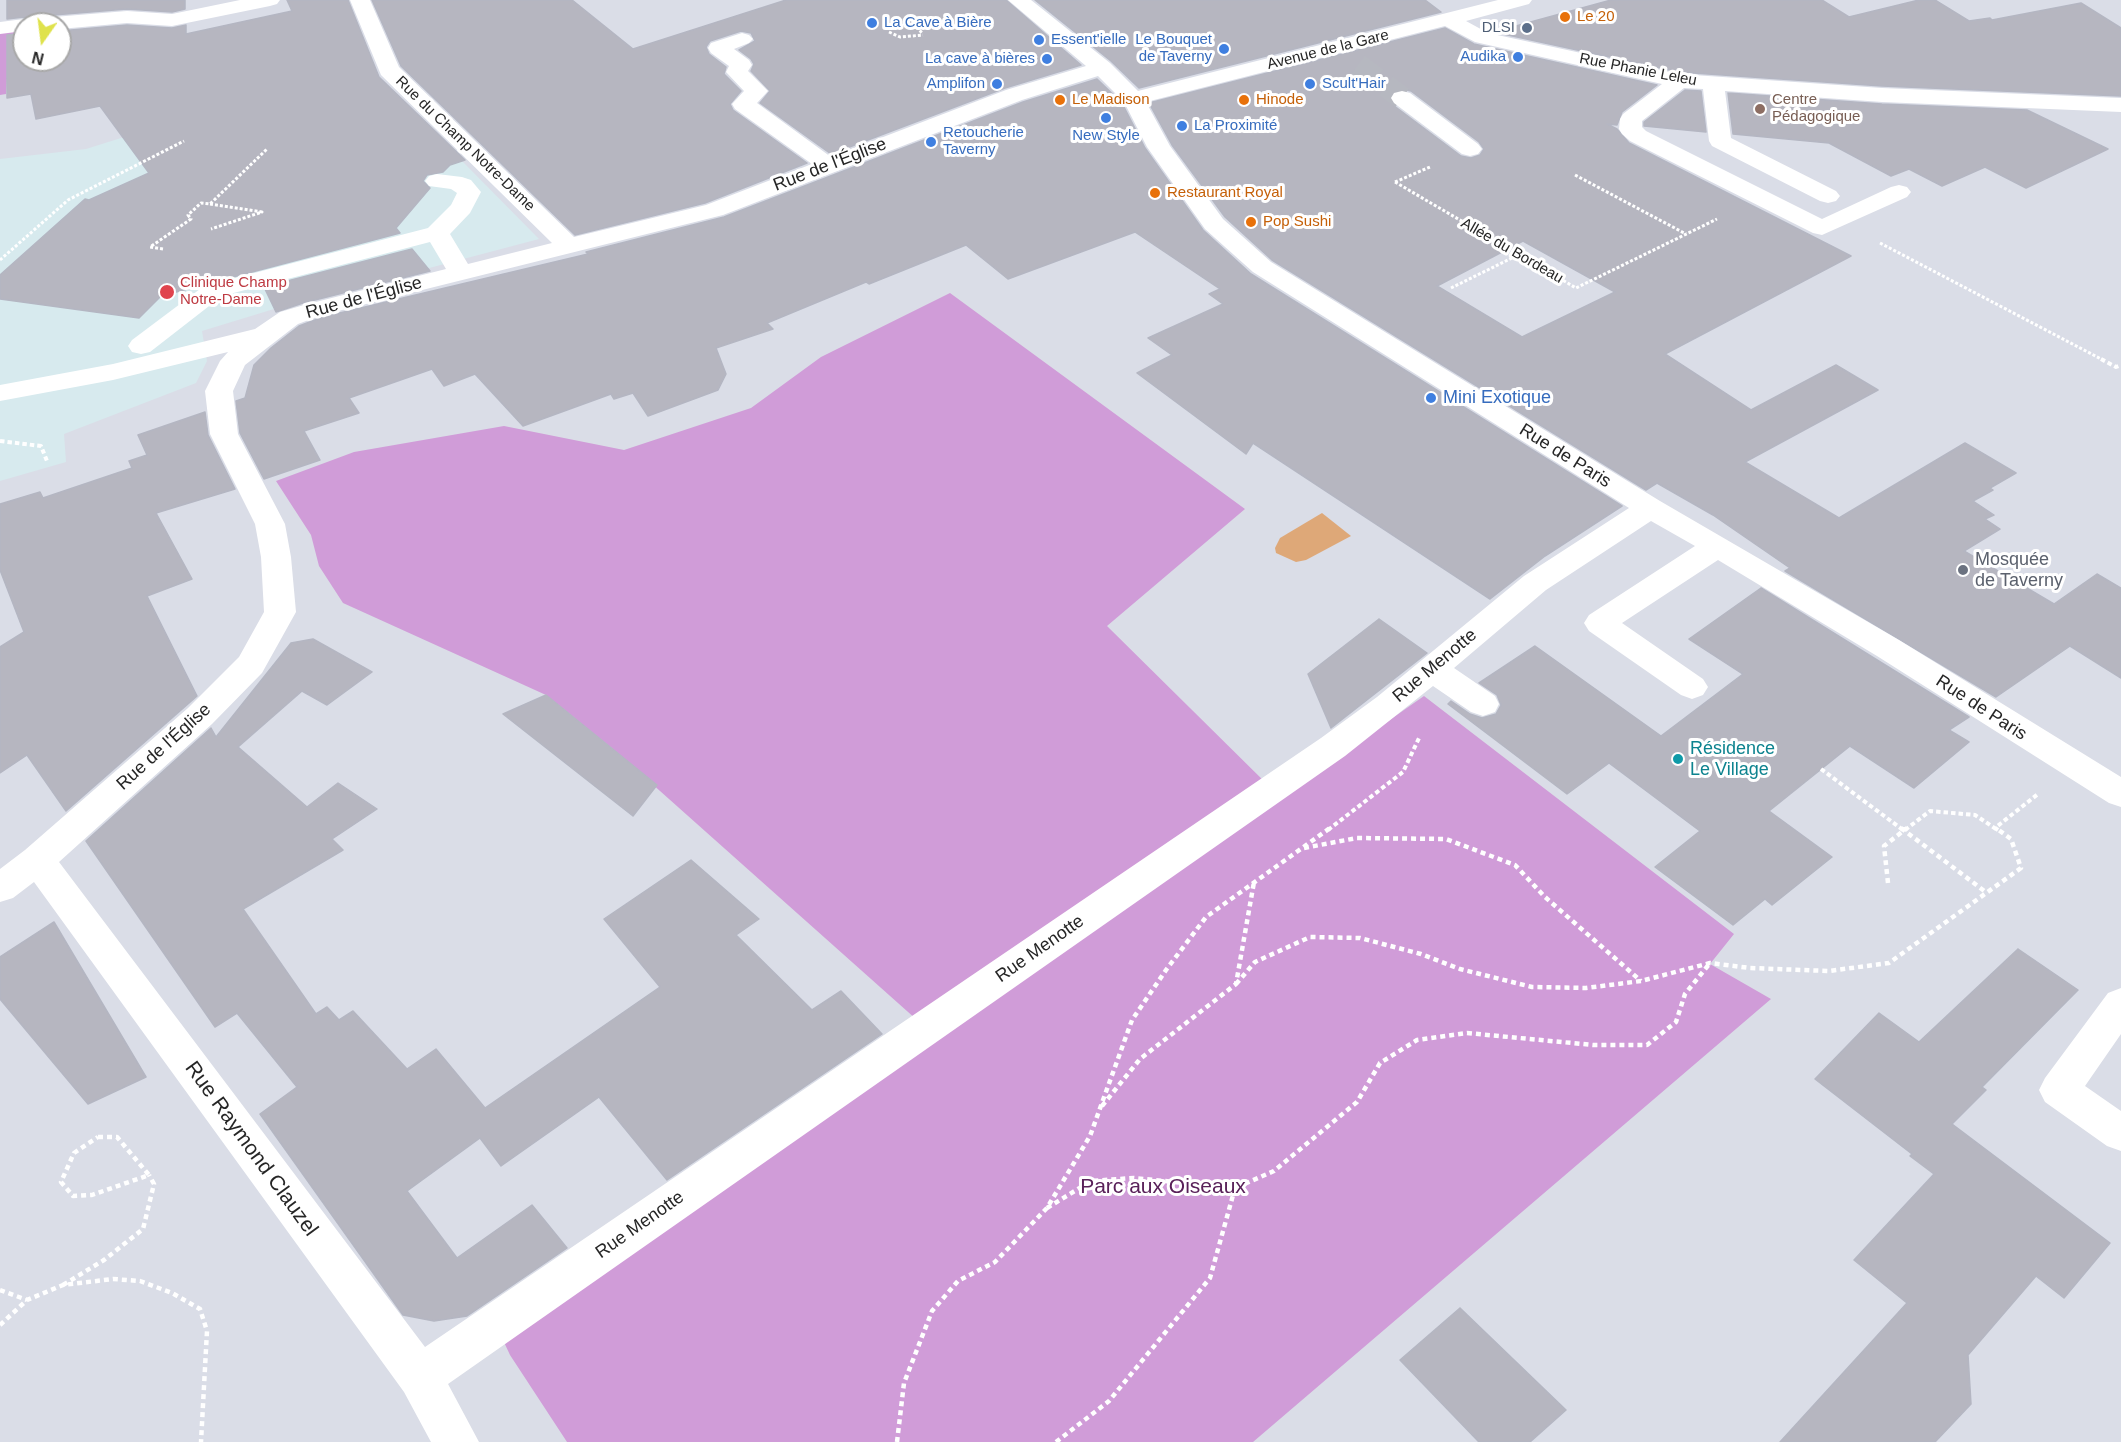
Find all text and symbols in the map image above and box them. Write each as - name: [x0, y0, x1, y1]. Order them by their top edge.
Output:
- place label: Le 20: [1577, 8, 1615, 26]
- marker: Le 20: [1558, 10, 1572, 24]
- north arrow: [12, 12, 72, 72]
- place label: La Cave à Bière: [884, 14, 992, 32]
- marker: La Cave à Bière: [865, 16, 879, 30]
- place label: DLSI: [1482, 19, 1515, 37]
- marker: DLSI: [1520, 21, 1534, 35]
- street label: Avenue de la Gare: [1265, 26, 1391, 74]
- place label: Essent'ielle: [1051, 31, 1126, 49]
- place label: Le Bouquet de Taverny: [1135, 31, 1212, 66]
- marker: Essent'ielle: [1032, 33, 1046, 47]
- marker: Le Bouquet de Taverny: [1217, 42, 1231, 56]
- text: N: [30, 48, 46, 68]
- place label: Audika: [1460, 48, 1506, 66]
- place label: La cave à bières: [925, 50, 1035, 68]
- marker: Audika: [1511, 50, 1525, 64]
- street label: Rue Phanie Leleu: [1578, 50, 1698, 90]
- marker: La cave à bières: [1040, 52, 1054, 66]
- street label: Rue du Champ Notre-Dame: [392, 73, 538, 215]
- place label: Amplifon: [927, 75, 985, 93]
- place label: Scult'Hair: [1322, 75, 1386, 93]
- marker: Amplifon: [990, 77, 1004, 91]
- marker: Scult'Hair: [1303, 77, 1317, 91]
- place label: Le Madison: [1072, 91, 1150, 109]
- place label: Hinode: [1256, 91, 1304, 109]
- place label: Centre Pédagogique: [1772, 91, 1860, 126]
- marker: Le Madison: [1053, 93, 1067, 107]
- marker: Hinode: [1237, 93, 1251, 107]
- marker: Centre Pédagogique: [1753, 102, 1767, 116]
- marker: New Style: [1099, 111, 1113, 125]
- place label: La Proximité: [1194, 117, 1277, 135]
- marker: La Proximité: [1175, 119, 1189, 133]
- place label: Retoucherie Taverny: [943, 124, 1024, 159]
- place label: New Style: [1072, 127, 1140, 145]
- street label: Rue de l'Église: [770, 134, 890, 196]
- marker: Retoucherie Taverny: [924, 135, 938, 149]
- place label: Restaurant Royal: [1167, 184, 1283, 202]
- marker: Restaurant Royal: [1148, 186, 1162, 200]
- place label: Pop Sushi: [1263, 213, 1331, 231]
- street label: Allée du Bordeau: [1458, 214, 1566, 288]
- marker: Pop Sushi: [1244, 215, 1258, 229]
- street label: Rue de l'Église: [303, 272, 425, 324]
- place label: Clinique Champ Notre-Dame: [180, 274, 287, 309]
- marker: Clinique Champ Notre-Dame: [158, 283, 176, 301]
- place label: Mini Exotique: [1443, 387, 1551, 409]
- marker: Mini Exotique: [1424, 391, 1438, 405]
- street label: Rue de Paris: [1515, 419, 1615, 493]
- place label: Mosquée de Taverny: [1975, 549, 2063, 592]
- marker: Mosquée de Taverny: [1956, 563, 1970, 577]
- street label: Rue Menotte: [1389, 625, 1481, 707]
- street label: Rue de Paris: [1931, 671, 2031, 745]
- street label: Rue de l'Église: [112, 699, 216, 795]
- place label: Résidence Le Village: [1690, 738, 1775, 780]
- marker: Résidence Le Village: [1671, 752, 1685, 766]
- street label: Rue Menotte: [992, 911, 1088, 987]
- street label: Rue Raymond Clauzel: [179, 1057, 323, 1241]
- park label: Parc aux Oiseaux: [1080, 1174, 1246, 1200]
- street label: Rue Menotte: [592, 1187, 688, 1263]

